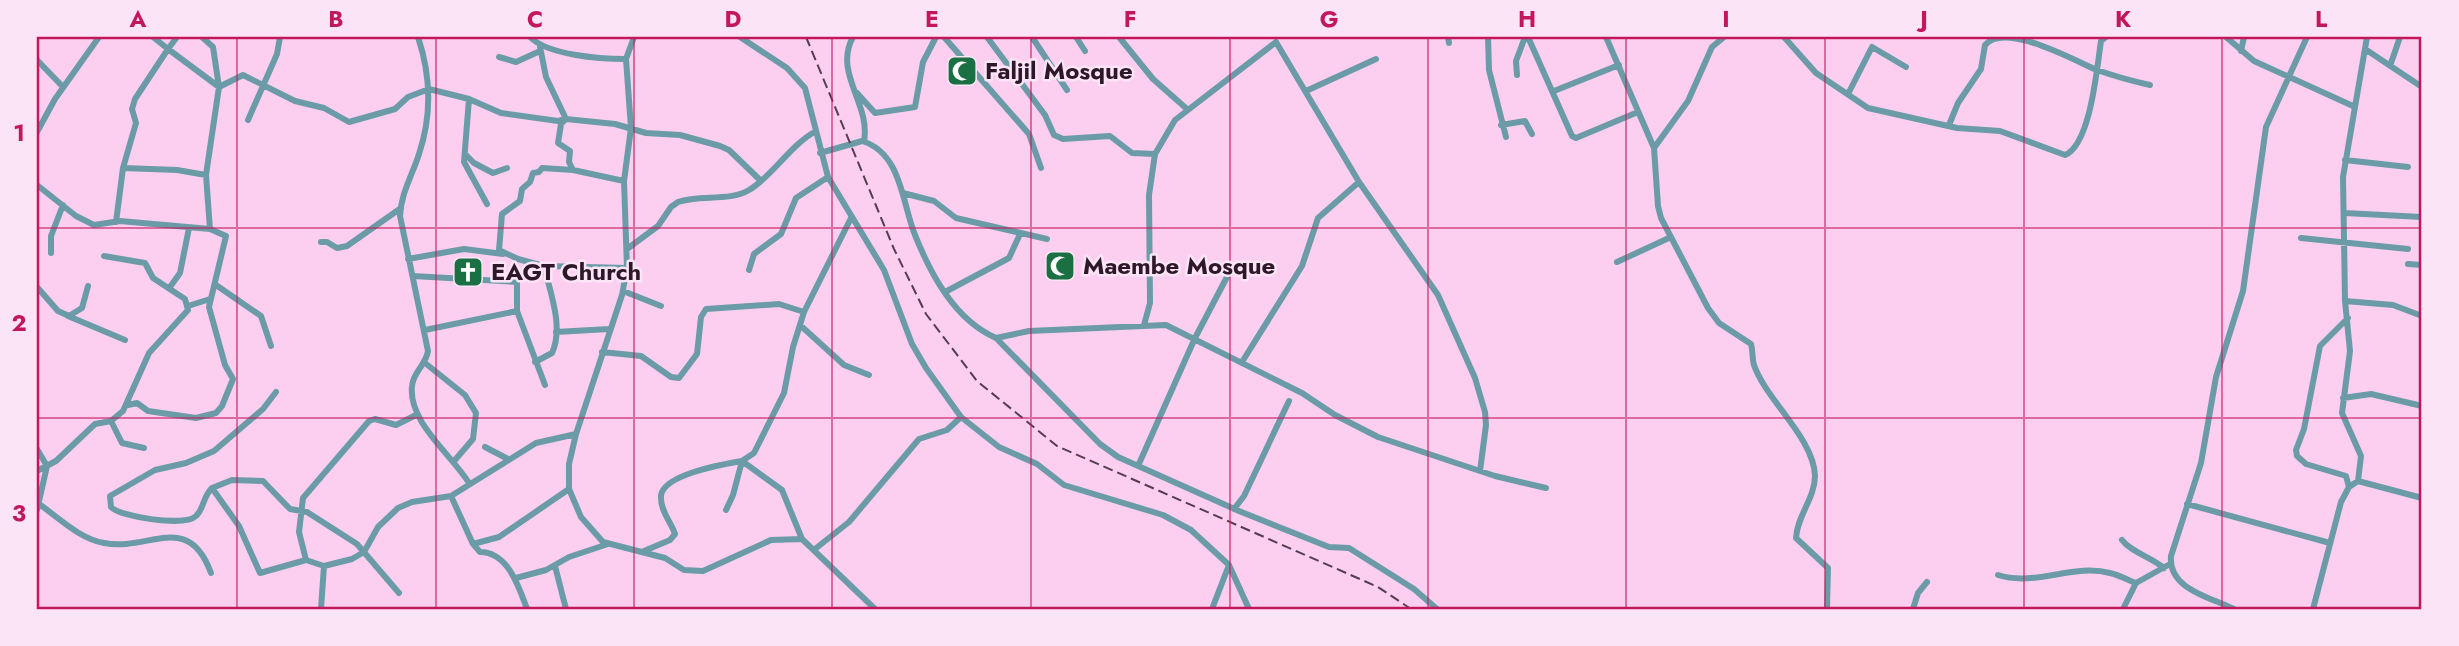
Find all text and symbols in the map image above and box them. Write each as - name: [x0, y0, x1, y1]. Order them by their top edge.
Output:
- text: A: [129, 2, 147, 36]
- text: B: [328, 2, 344, 36]
- text: C: [527, 2, 543, 36]
- text: D: [725, 2, 742, 36]
- text: E: [925, 2, 939, 36]
- text: F: [1124, 2, 1136, 36]
- text: G: [1320, 2, 1338, 36]
- text: H: [1518, 2, 1536, 36]
- text: I: [1722, 2, 1730, 36]
- text: J: [1916, 2, 1928, 36]
- text: K: [2115, 2, 2132, 36]
- text: L: [2315, 2, 2328, 36]
- place label: Faljil Mosque: [985, 53, 1133, 88]
- mosque icon: Faljil Mosque: [945, 54, 979, 88]
- text: 1: [13, 116, 25, 150]
- place label: Maembe Mosque: [1083, 248, 1275, 283]
- mosque icon: Maembe Mosque: [1043, 249, 1077, 283]
- place label: EAGT Church: [491, 254, 641, 289]
- church icon: EAGT Church: [451, 255, 485, 289]
- text: 2: [11, 306, 27, 340]
- text: 3: [12, 496, 26, 530]

